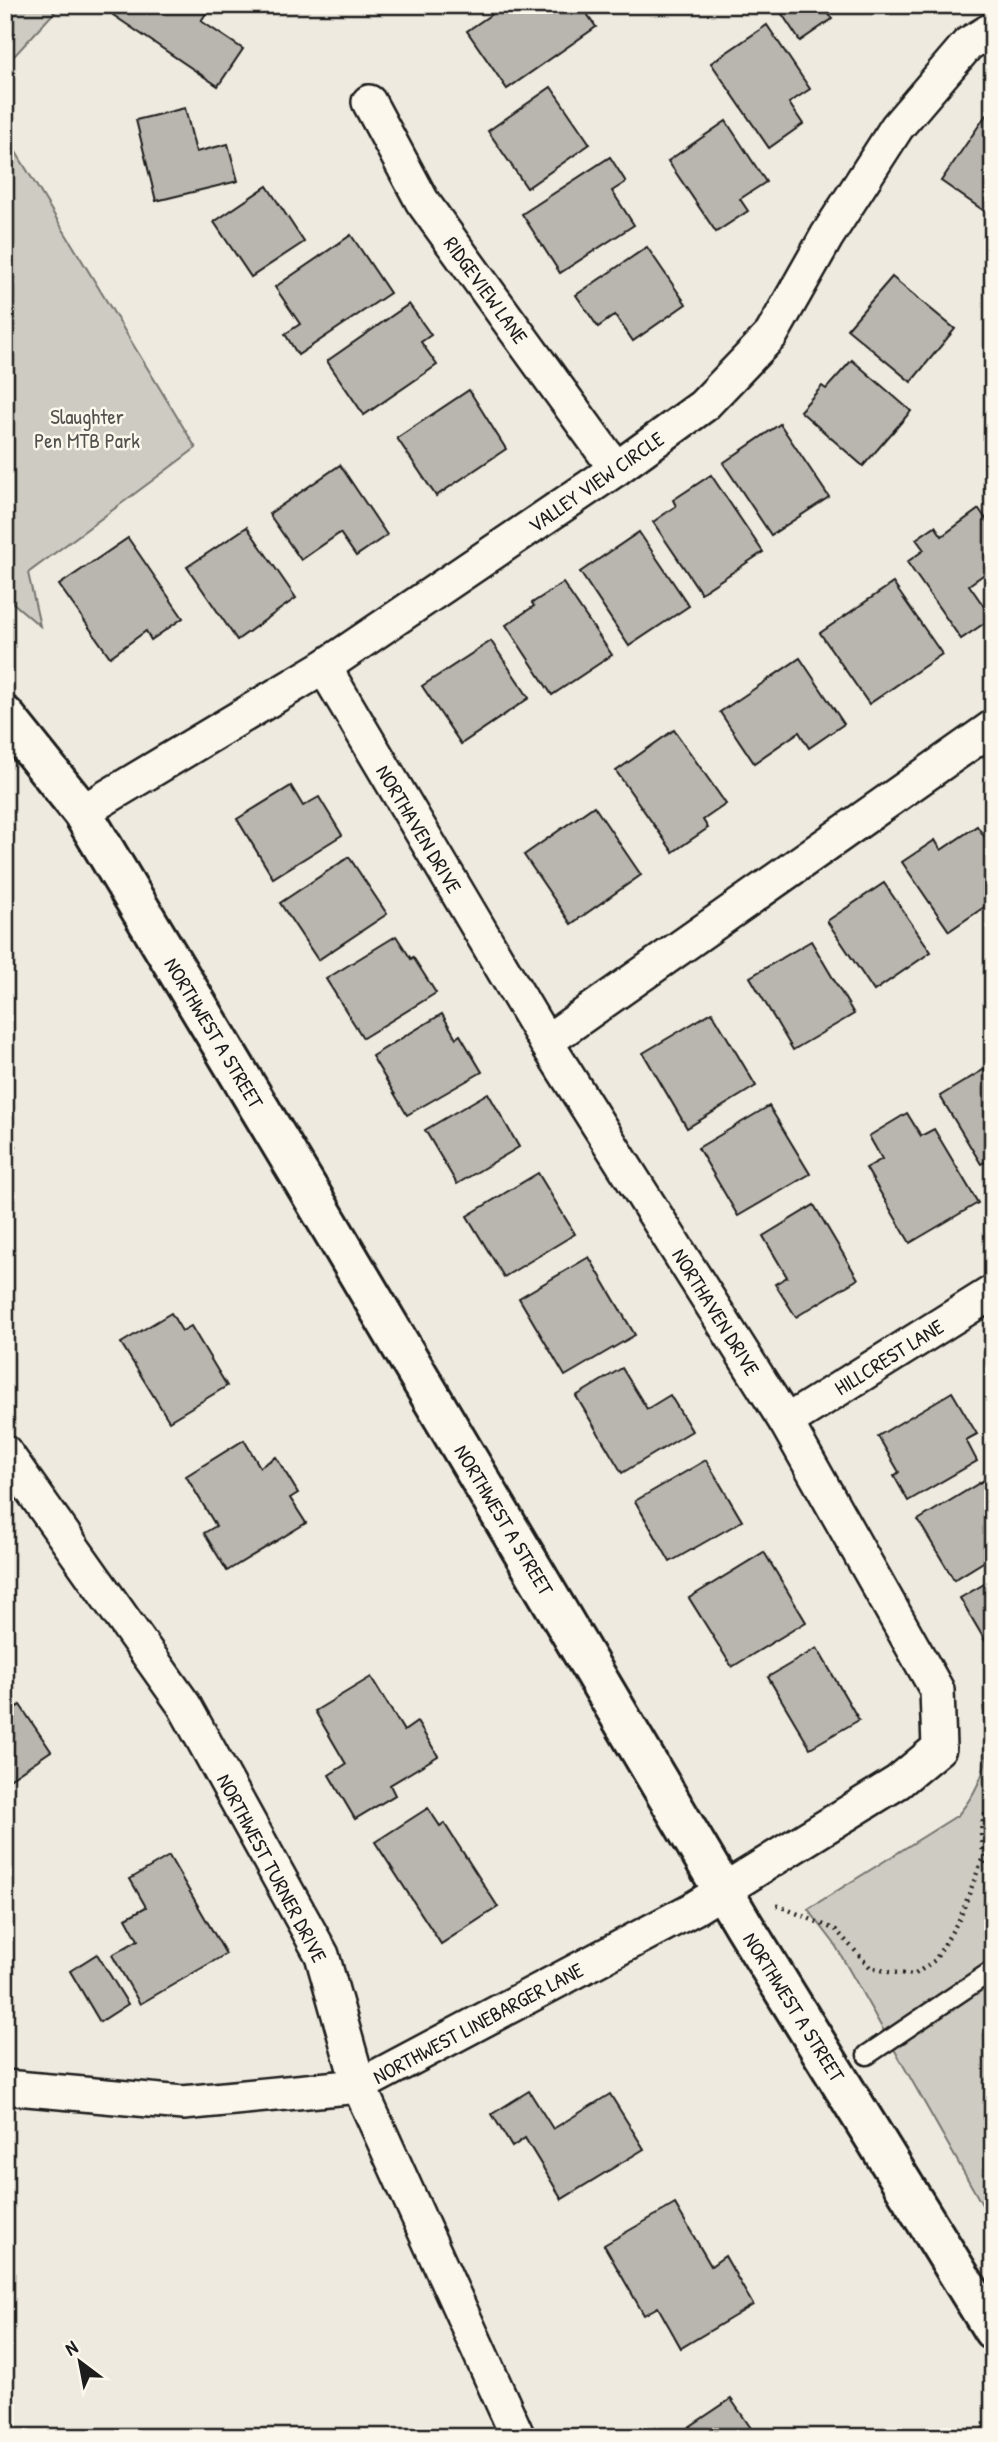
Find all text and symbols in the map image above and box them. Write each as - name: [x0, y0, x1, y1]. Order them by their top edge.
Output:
- street label: RIDGEVIEW LANE: [437, 230, 535, 350]
- park label: Slaughter Pen MTB Park: [34, 402, 140, 455]
- street label: VALLEY VIEW CIRCLE: [522, 424, 670, 540]
- street label: NORTHAVEN DRIVE: [369, 759, 469, 899]
- street label: NORTHWEST A STREET: [158, 952, 271, 1115]
- street label: NORTHAVEN DRIVE: [665, 1243, 767, 1381]
- street label: HILLCREST LANE: [829, 1312, 949, 1402]
- street label: NORTHWEST A STREET: [448, 1439, 561, 1602]
- street label: NORTHWEST TURNER DRIVE: [210, 1769, 334, 1967]
- street label: NORTHWEST A STREET: [736, 1927, 852, 2088]
- street label: NORTHWEST LINEBARGER LANE: [368, 1955, 588, 2091]
- north arrow: [46, 2326, 116, 2396]
- text: N: [60, 2334, 82, 2361]

